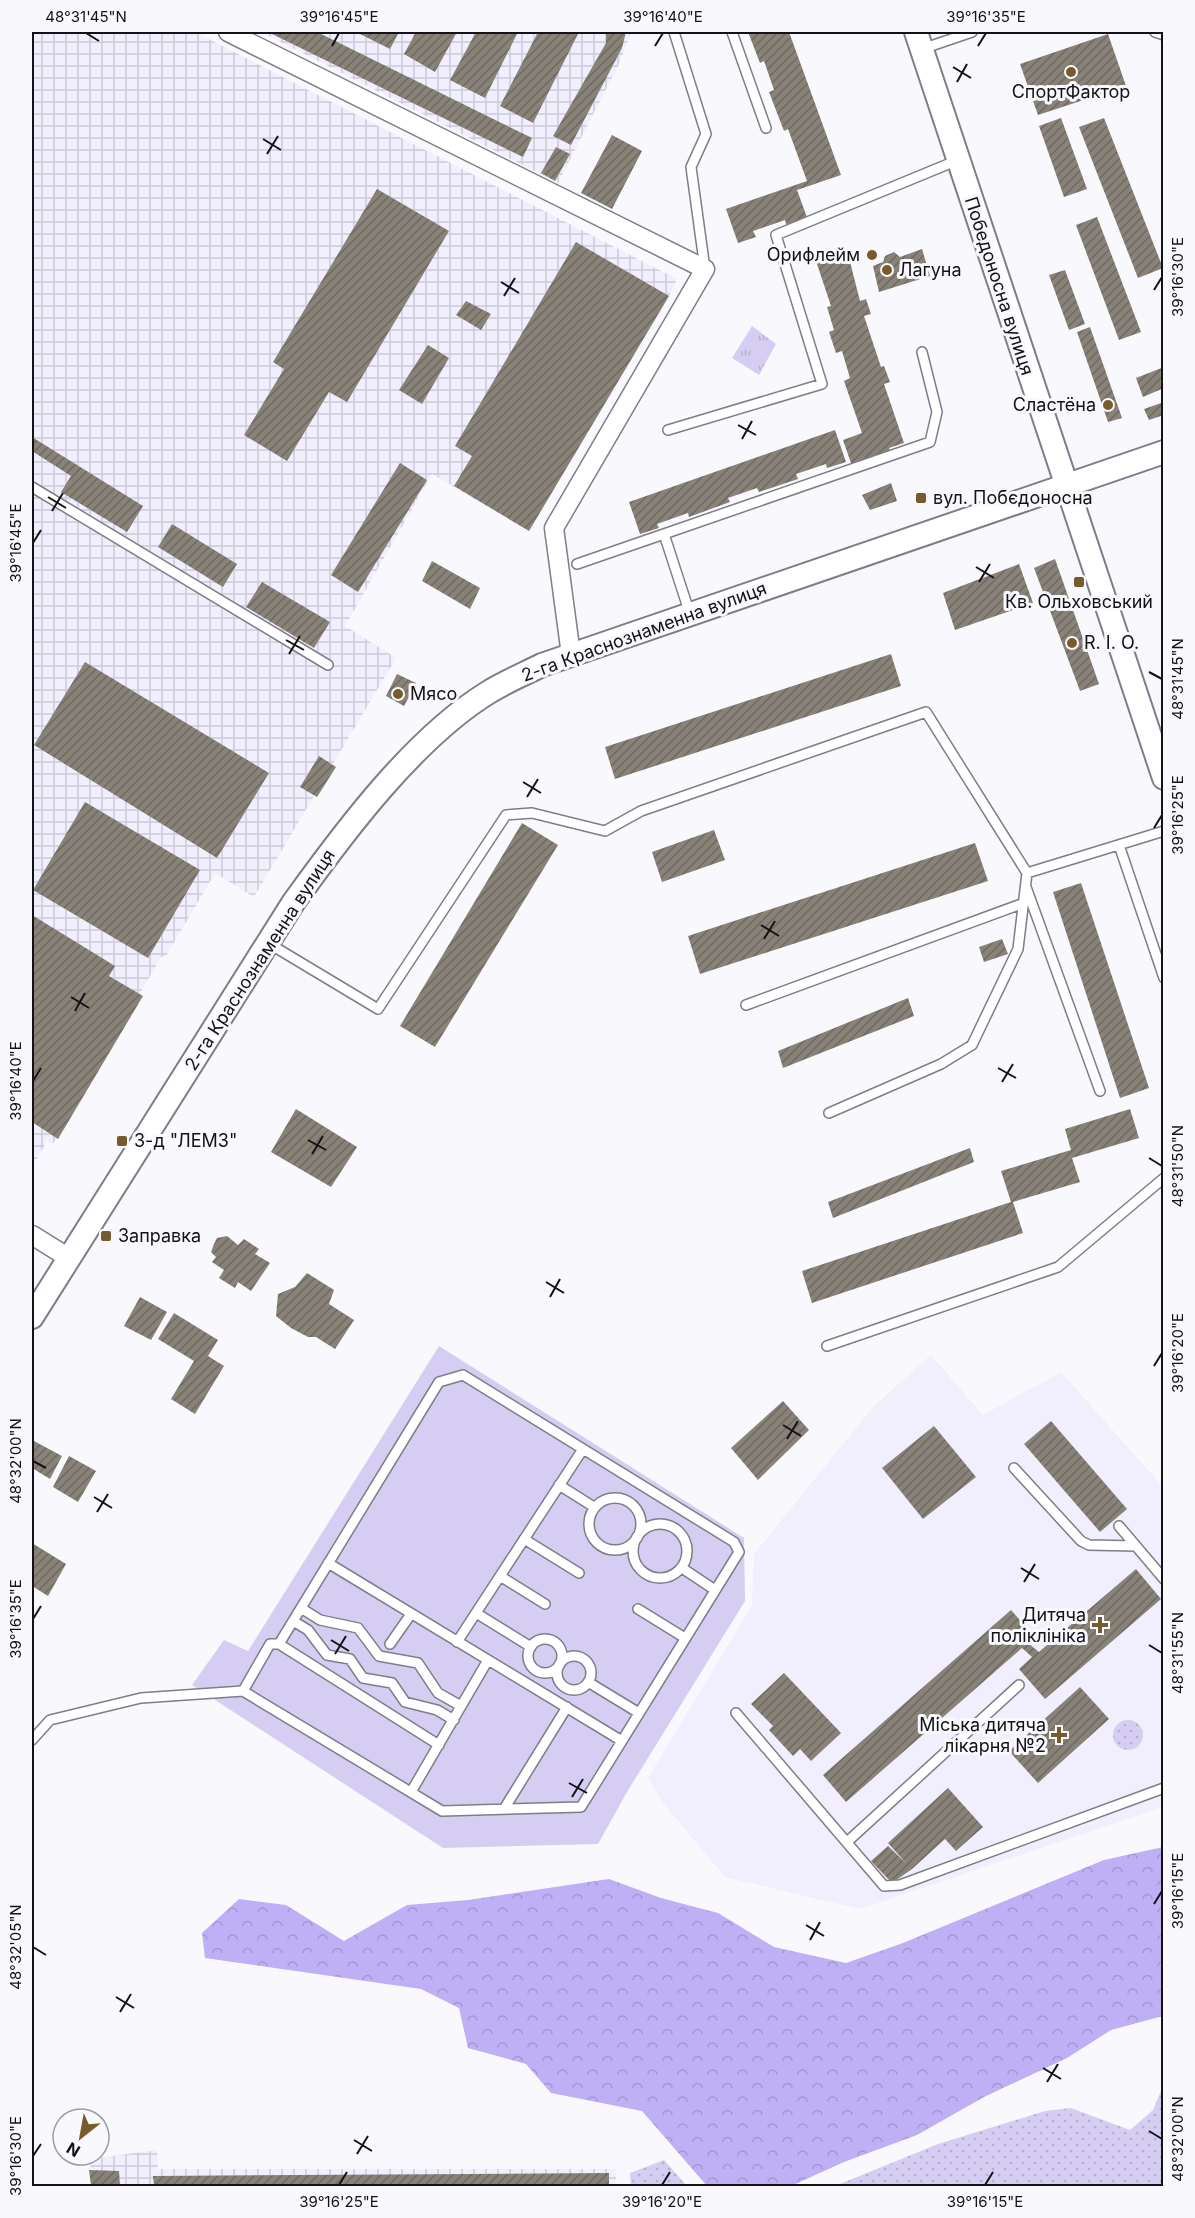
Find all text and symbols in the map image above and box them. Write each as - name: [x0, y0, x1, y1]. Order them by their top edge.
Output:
- text: 48°31'45"N: [45, 7, 127, 26]
- text: 39°16'45"E: [299, 7, 379, 26]
- text: 39°16'40"E: [623, 7, 703, 26]
- text: 39°16'35"E: [946, 7, 1026, 26]
- marker: СпортФактор: [1064, 65, 1078, 79]
- place label: СпортФактор: [1012, 81, 1130, 102]
- street label: Победоносна вулиця: [961, 194, 1038, 378]
- text: 39°16'30"E: [1168, 237, 1187, 317]
- place label: Орифлейм: [767, 244, 860, 265]
- marker: Орифлейм: [865, 248, 879, 262]
- place label: Лагуна: [899, 259, 962, 280]
- marker: Лагуна: [880, 263, 894, 277]
- place label: Сластёна: [1013, 394, 1096, 415]
- marker: Сластёна: [1101, 398, 1115, 412]
- place label: вул. Побєдоносна: [933, 487, 1093, 508]
- marker: вул. Побєдоносна: [914, 491, 928, 505]
- text: 39°16'45"E: [6, 503, 25, 583]
- marker: Кв. Ольховський: [1072, 575, 1086, 589]
- street label: 2-га Краснознаменна вулиця: [519, 577, 769, 686]
- place label: Кв. Ольховський: [1005, 591, 1153, 612]
- place label: R. I. O.: [1084, 632, 1139, 653]
- marker: R. I. O.: [1065, 636, 1079, 650]
- text: 48°31'45"N: [1168, 638, 1187, 720]
- place label: Мясо: [410, 683, 457, 704]
- marker: Мясо: [391, 687, 405, 701]
- text: 39°16'25"E: [1168, 775, 1187, 855]
- street label: 2-га Краснознаменна вулиця: [180, 845, 339, 1074]
- text: 39°16'40"E: [6, 1041, 25, 1121]
- text: 48°31'50"N: [1168, 1125, 1187, 1207]
- place label: З-д "ЛЕМЗ": [134, 1130, 237, 1151]
- marker: З-д "ЛЕМЗ": [115, 1134, 129, 1148]
- place label: Заправка: [118, 1225, 201, 1246]
- marker: Заправка: [99, 1229, 113, 1243]
- text: 39°16'20"E: [1168, 1313, 1187, 1393]
- text: 48°32'00"N: [6, 1418, 25, 1504]
- text: 39°16'35"E: [6, 1579, 25, 1659]
- place label: Дитяча поліклініка: [991, 1604, 1086, 1646]
- text: 48°31'55"N: [1168, 1612, 1187, 1694]
- marker: Дитяча поліклініка: [1091, 1616, 1109, 1634]
- place label: Міська дитяча лікарня №2: [919, 1714, 1046, 1756]
- marker: Міська дитяча лікарня №2: [1050, 1726, 1068, 1744]
- text: 39°16'15"E: [1168, 1853, 1187, 1929]
- text: 48°32'05"N: [6, 1904, 25, 1990]
- text: 48°32'00"N: [1168, 2096, 1187, 2182]
- north arrow: [51, 2107, 111, 2167]
- text: 39°16'30"E: [6, 2116, 25, 2196]
- text: N: [63, 2138, 84, 2162]
- text: 39°16'25"E: [299, 2192, 379, 2211]
- text: 39°16'20"E: [622, 2192, 702, 2211]
- text: 39°16'15"E: [947, 2192, 1023, 2211]

